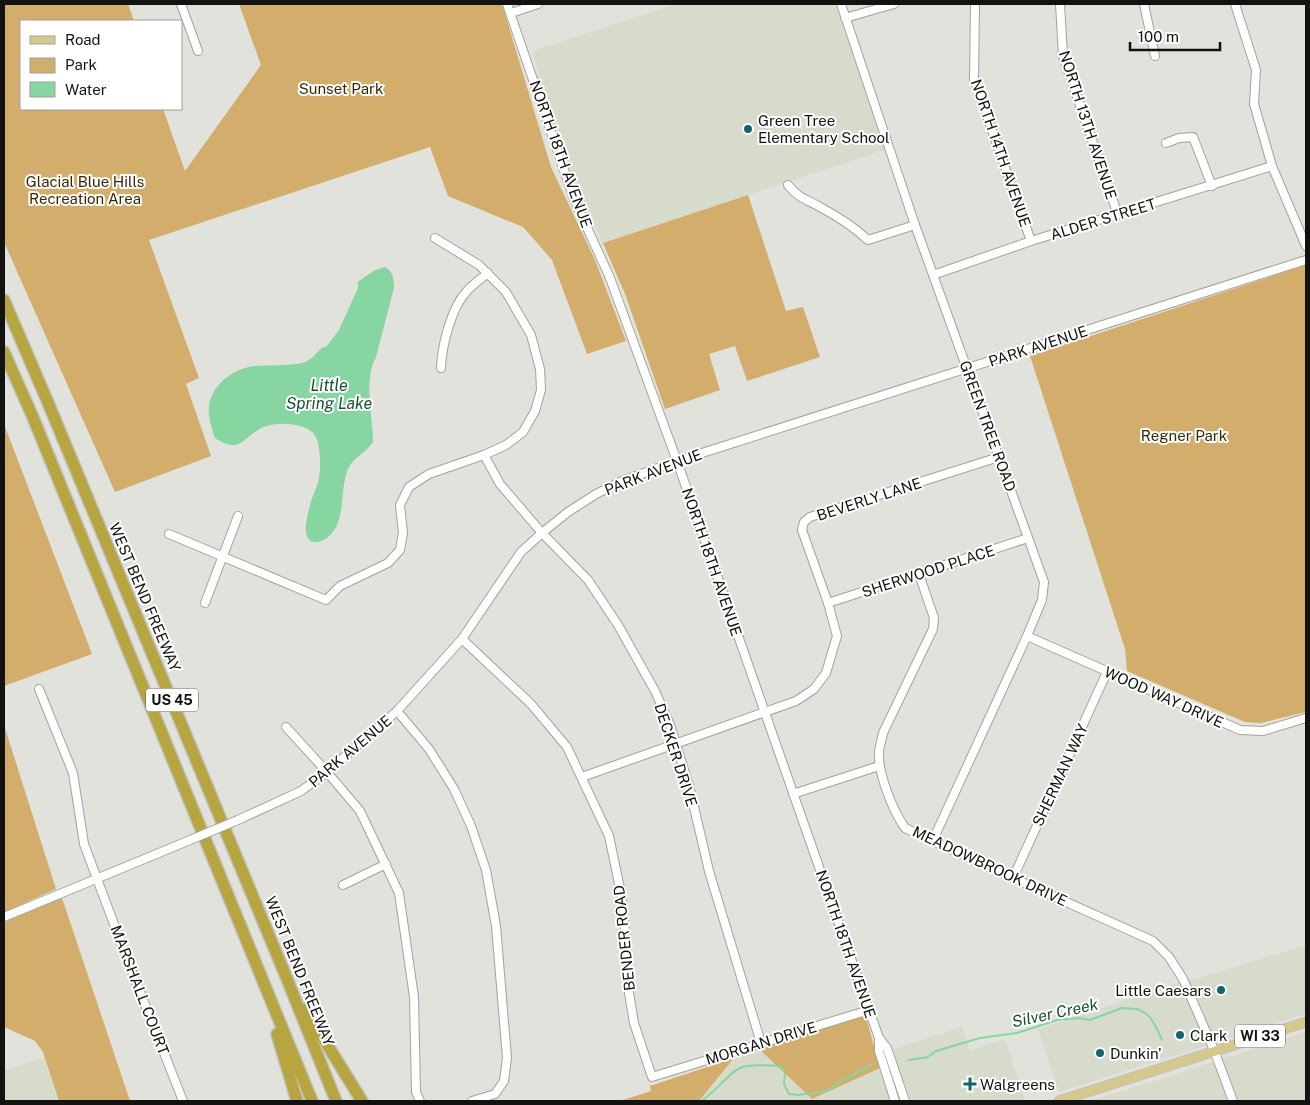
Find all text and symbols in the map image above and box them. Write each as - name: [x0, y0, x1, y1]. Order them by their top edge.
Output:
- legend: [20, 20, 182, 110]
- scale bar: [1130, 20, 1220, 52]
- text: 100 m: [1138, 28, 1179, 45]
- text: Road: [65, 31, 101, 48]
- street label: NORTH 13TH AVENUE: [1056, 48, 1120, 202]
- text: Park: [65, 56, 97, 73]
- street label: NORTH 14TH AVENUE: [968, 77, 1034, 229]
- street label: NORTH 18TH AVENUE: [526, 78, 596, 230]
- park label: Sunset Park: [299, 80, 383, 97]
- text: Water: [65, 81, 107, 98]
- place label: Green Tree Elementary School: [758, 112, 890, 146]
- marker: Green Tree Elementary School: [742, 123, 754, 135]
- park label: Glacial Blue Hills Recreation Area: [26, 173, 144, 207]
- street label: ALDER STREET: [1048, 195, 1158, 243]
- street label: PARK AVENUE: [986, 322, 1090, 370]
- street label: GREEN TREE ROAD: [956, 358, 1020, 494]
- water label: Little Spring Lake: [286, 376, 372, 413]
- park label: Regner Park: [1141, 427, 1227, 444]
- street label: PARK AVENUE: [602, 446, 704, 498]
- street label: BEVERLY LANE: [814, 474, 924, 524]
- street label: NORTH 18TH AVENUE: [679, 486, 745, 638]
- street label: WEST BEND FREEWAY: [106, 520, 184, 674]
- street label: SHERWOOD PLACE: [859, 541, 997, 601]
- street label: WOOD WAY DRIVE: [1102, 663, 1226, 731]
- road number: US 45: [146, 688, 198, 712]
- street label: DECKER DRIVE: [651, 701, 701, 809]
- street label: PARK AVENUE: [305, 711, 395, 791]
- street label: SHERMAN WAY: [1029, 721, 1091, 829]
- street label: MEADOWBROOK DRIVE: [910, 823, 1070, 909]
- street label: NORTH 18TH AVENUE: [813, 868, 879, 1020]
- street label: BENDER ROAD: [610, 884, 638, 992]
- street label: WEST BEND FREEWAY: [262, 894, 338, 1048]
- street label: MARSHALL COURT: [107, 923, 173, 1057]
- place label: Little Caesars: [1115, 982, 1211, 999]
- marker: Little Caesars: [1215, 984, 1227, 996]
- water label: Silver Creek: [1010, 995, 1100, 1031]
- street label: MORGAN DRIVE: [703, 1018, 819, 1068]
- road number: WI 33: [1235, 1024, 1285, 1048]
- place label: Clark: [1190, 1027, 1227, 1044]
- marker: Clark: [1174, 1029, 1186, 1041]
- place label: Dunkin': [1110, 1045, 1162, 1062]
- marker: Dunkin': [1094, 1047, 1106, 1059]
- place label: Walgreens: [980, 1076, 1055, 1093]
- marker: Walgreens: [964, 1078, 976, 1090]

